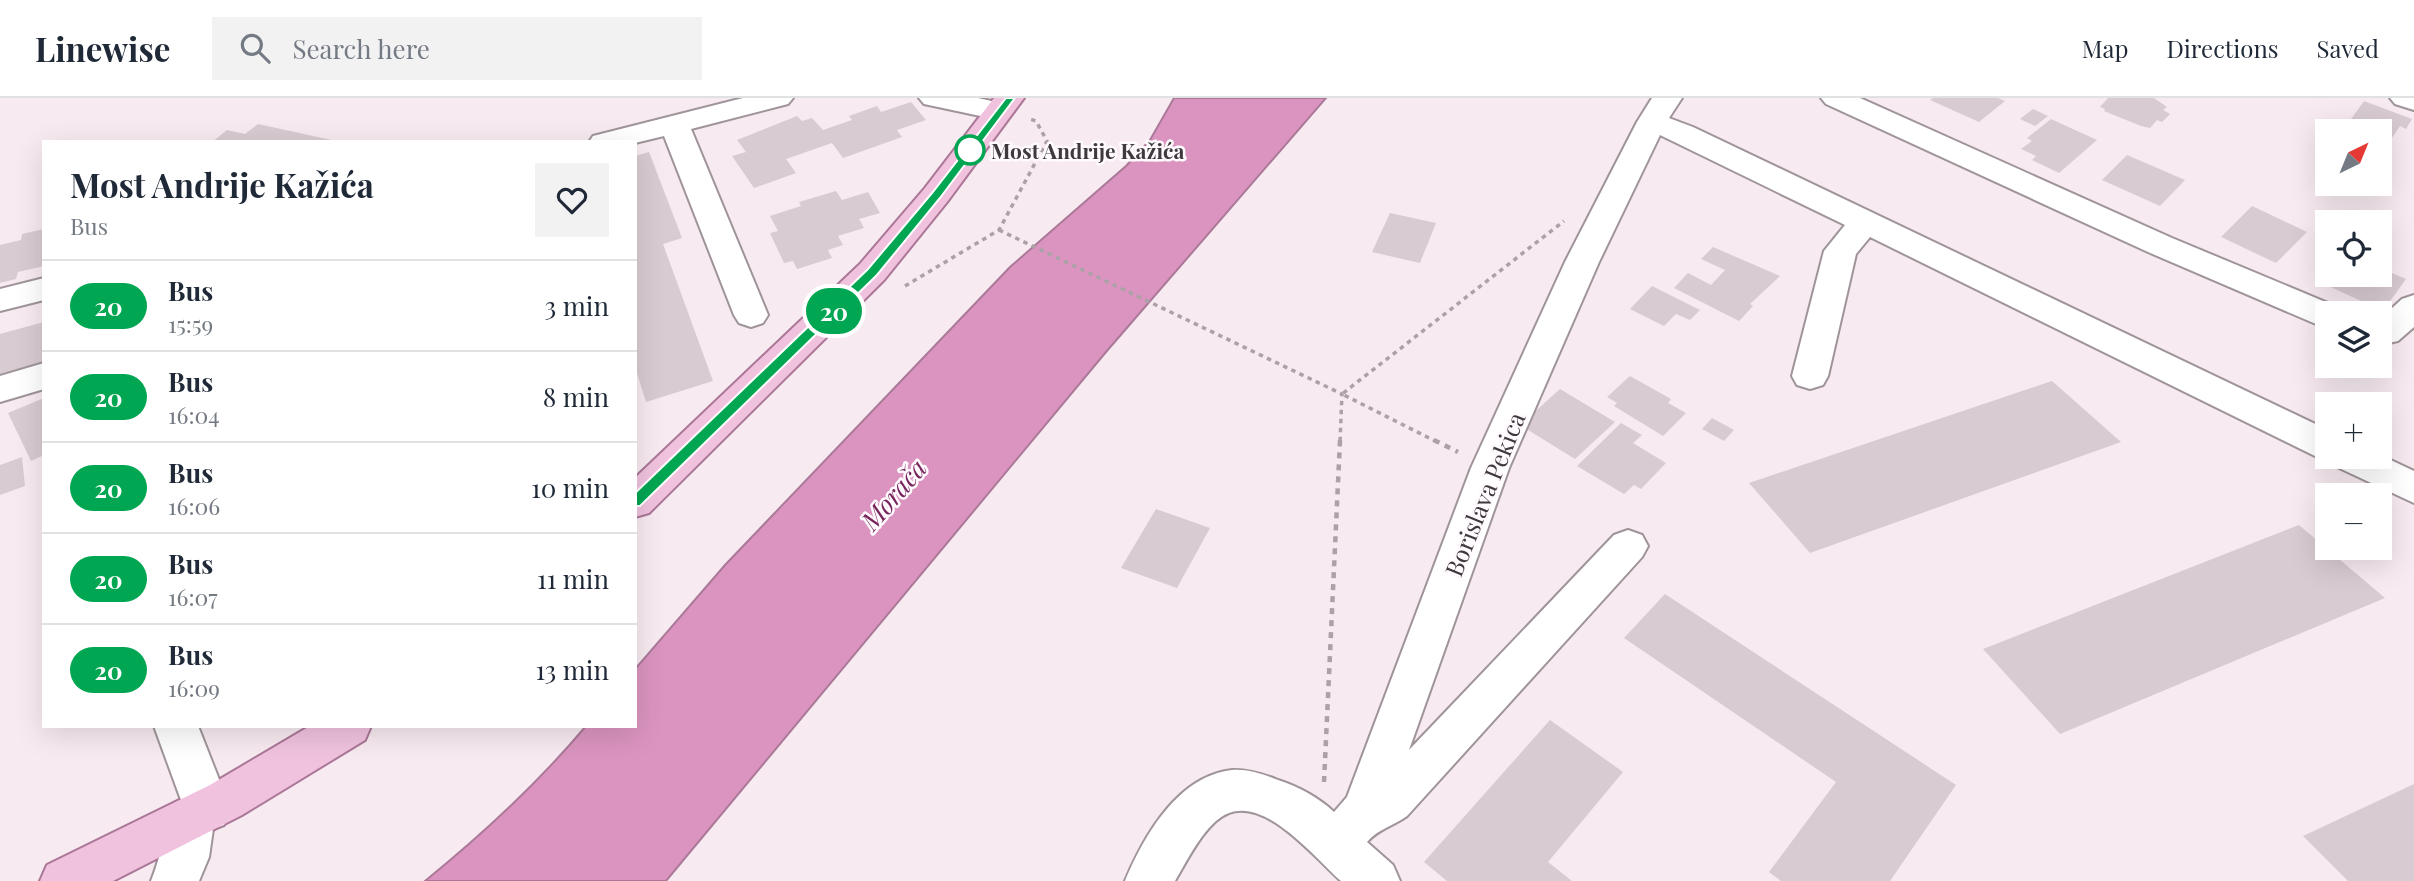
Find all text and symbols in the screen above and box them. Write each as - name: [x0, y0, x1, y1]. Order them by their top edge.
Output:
- search box: [212, 17, 702, 80]
- text: Linewise: [35, 26, 170, 70]
- icon: search: [236, 29, 274, 67]
- text: Search here: [292, 31, 430, 66]
- text: Map: [2082, 32, 2128, 64]
- text: Directions: [2166, 32, 2279, 64]
- text: Saved: [2317, 32, 2379, 64]
- north arrow: [2315, 119, 2392, 196]
- map controls: [2315, 119, 2392, 560]
- marker: Most Andrije Kažića: [955, 135, 985, 165]
- place label: Most Andrije Kažića: [991, 136, 1184, 164]
- text: Most Andrije Kažića: [70, 162, 374, 206]
- button: heart: [535, 163, 609, 237]
- text: Bus: [70, 210, 108, 241]
- button: locate: [2315, 210, 2392, 287]
- text: Bus: [168, 273, 213, 308]
- text: 3 min: [545, 288, 609, 323]
- line badge: 20: [802, 288, 866, 334]
- text: 20: [94, 290, 123, 322]
- text: 20: [820, 295, 848, 327]
- button: layers: [2315, 301, 2392, 378]
- text: 15:59: [168, 308, 213, 339]
- text: Bus: [168, 364, 213, 399]
- text: 8 min: [543, 379, 609, 414]
- text: 20: [94, 381, 123, 413]
- button: +: [2315, 392, 2392, 469]
- text: 16:04: [168, 399, 220, 430]
- street label: Borislava Pekica: [1437, 407, 1531, 581]
- water label: Morača: [852, 451, 934, 538]
- text: Bus: [168, 455, 213, 490]
- text: 10 min: [531, 470, 609, 505]
- text: 20: [94, 472, 123, 504]
- button: −: [2315, 483, 2392, 560]
- text: 16:06: [168, 490, 220, 521]
- text: Bus: [168, 546, 213, 581]
- text: 11 min: [537, 561, 609, 596]
- text: 20: [94, 563, 123, 595]
- text: 16:07: [168, 581, 218, 612]
- text: Bus: [168, 637, 213, 672]
- text: 13 min: [535, 652, 609, 687]
- text: 20: [94, 654, 123, 686]
- text: 16:09: [168, 672, 220, 703]

